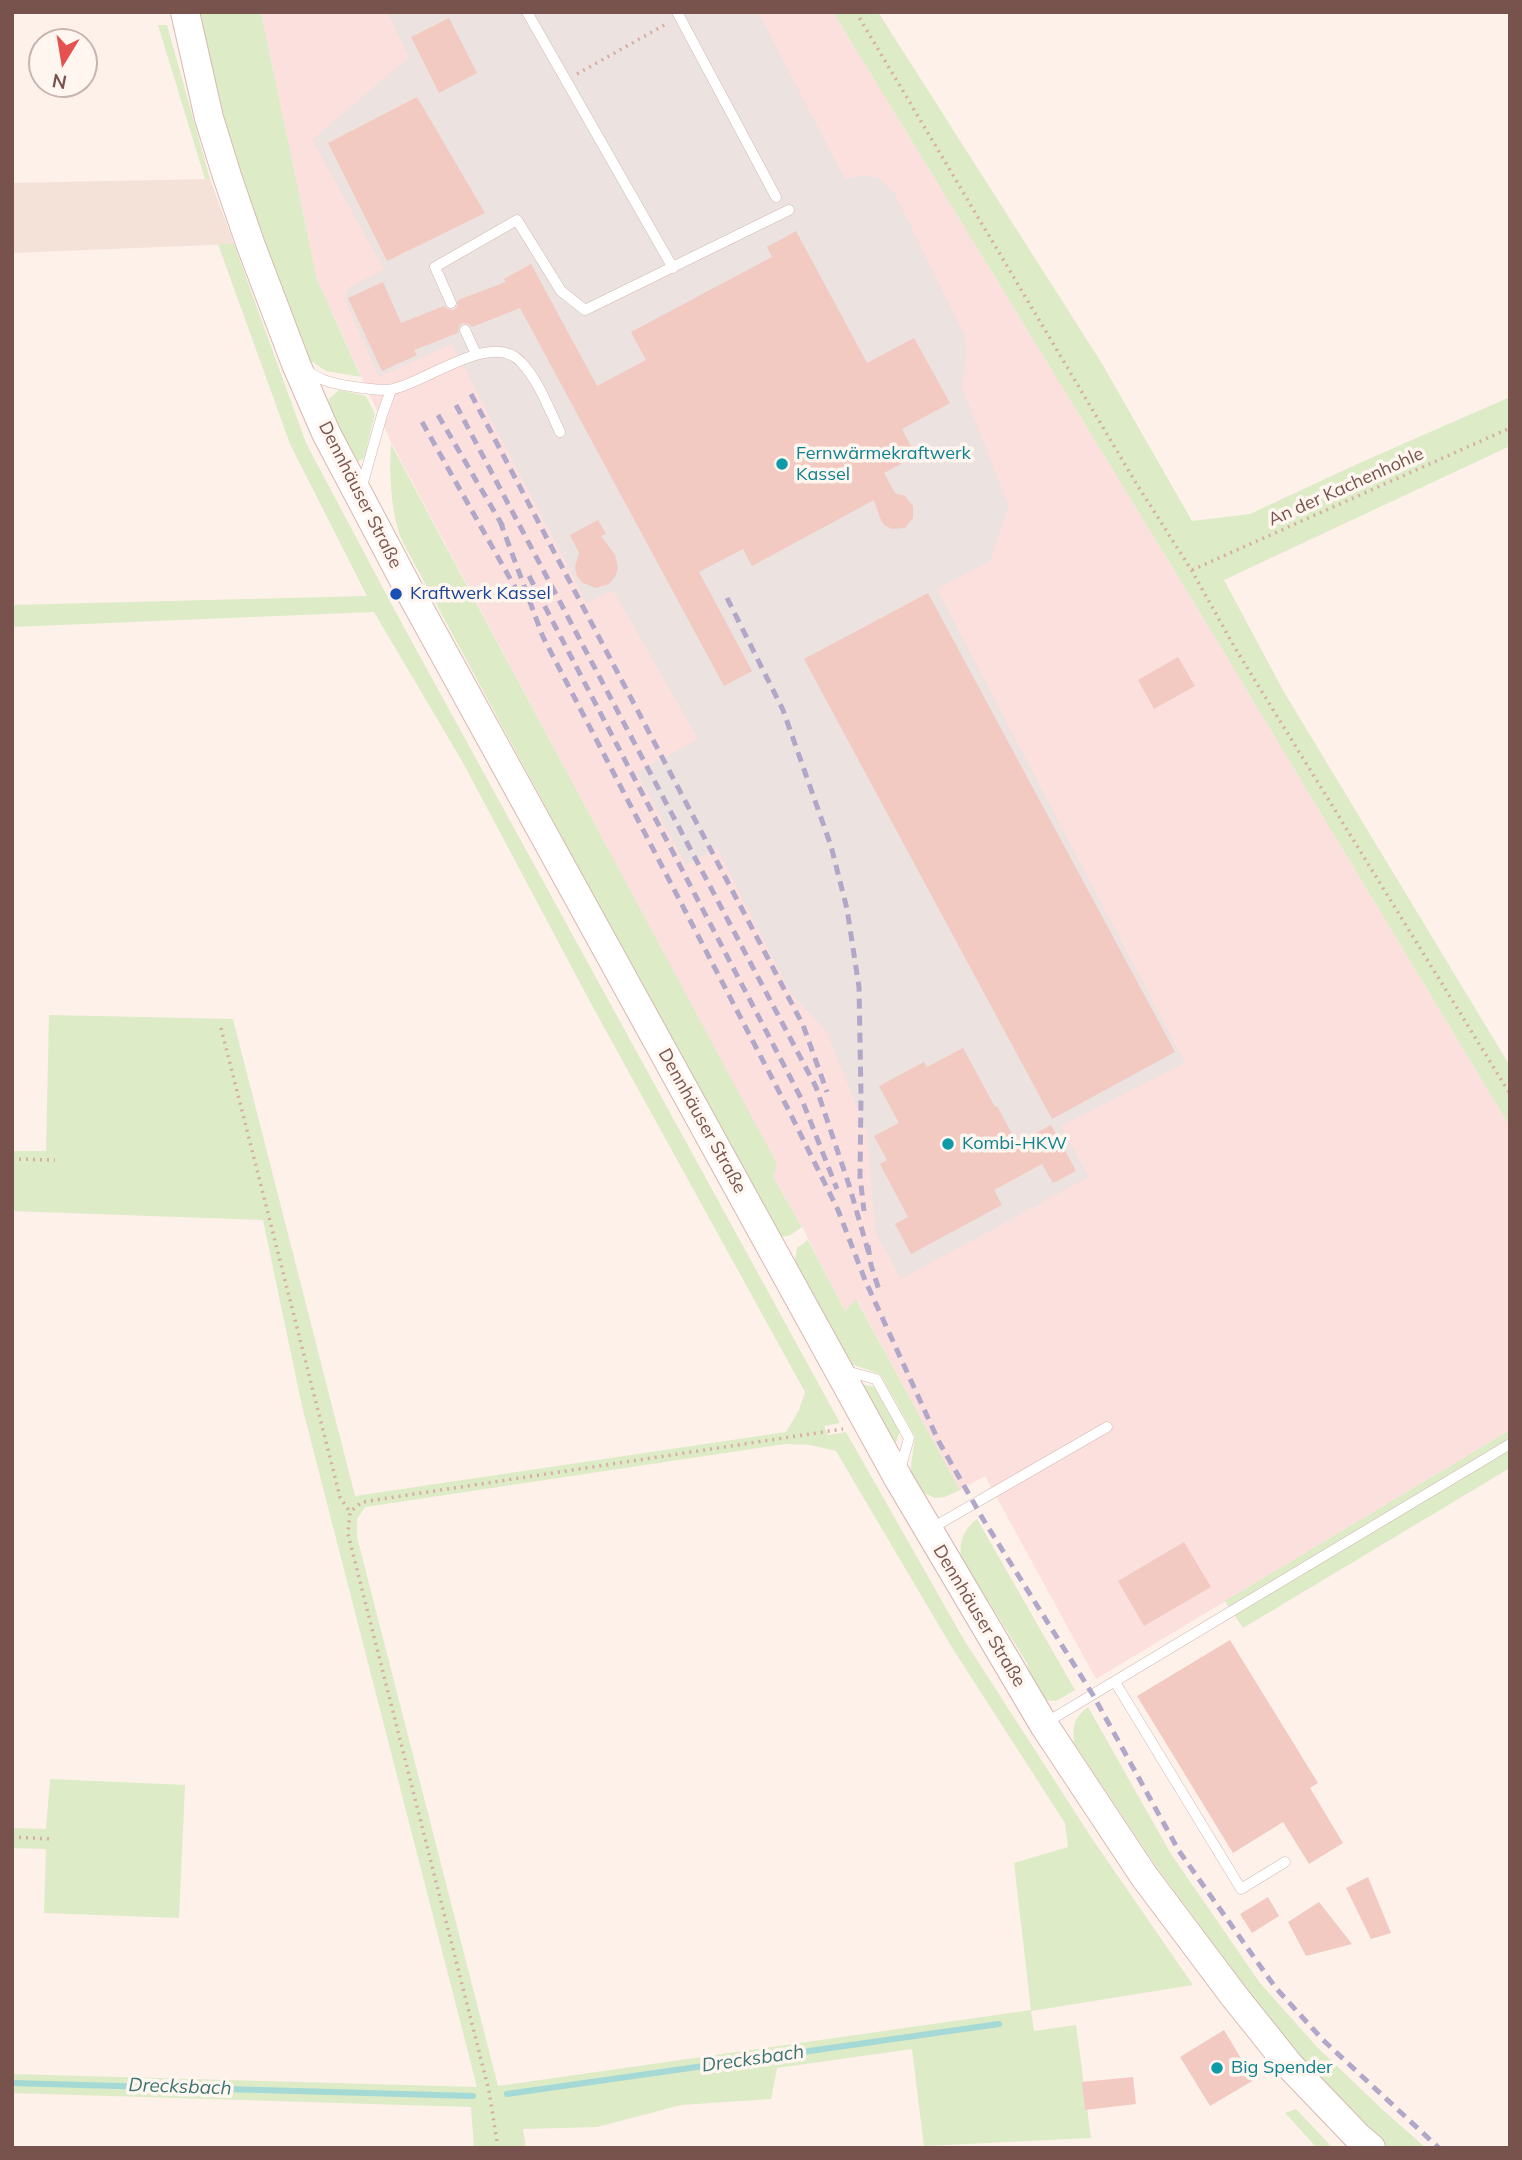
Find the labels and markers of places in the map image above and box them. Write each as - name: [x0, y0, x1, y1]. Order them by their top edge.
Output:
- place label: Fernwärmekraftwerk Kassel: [796, 443, 971, 486]
- marker: Fernwärmekraftwerk Kassel: [774, 456, 790, 472]
- place label: Kraftwerk Kassel: [410, 583, 551, 605]
- marker: Kraftwerk Kassel: [388, 586, 404, 602]
- place label: Kombi-HKW: [962, 1133, 1067, 1155]
- marker: Kombi-HKW: [940, 1136, 956, 1152]
- place label: Big Spender: [1231, 2057, 1333, 2079]
- marker: Big Spender: [1209, 2060, 1225, 2076]

